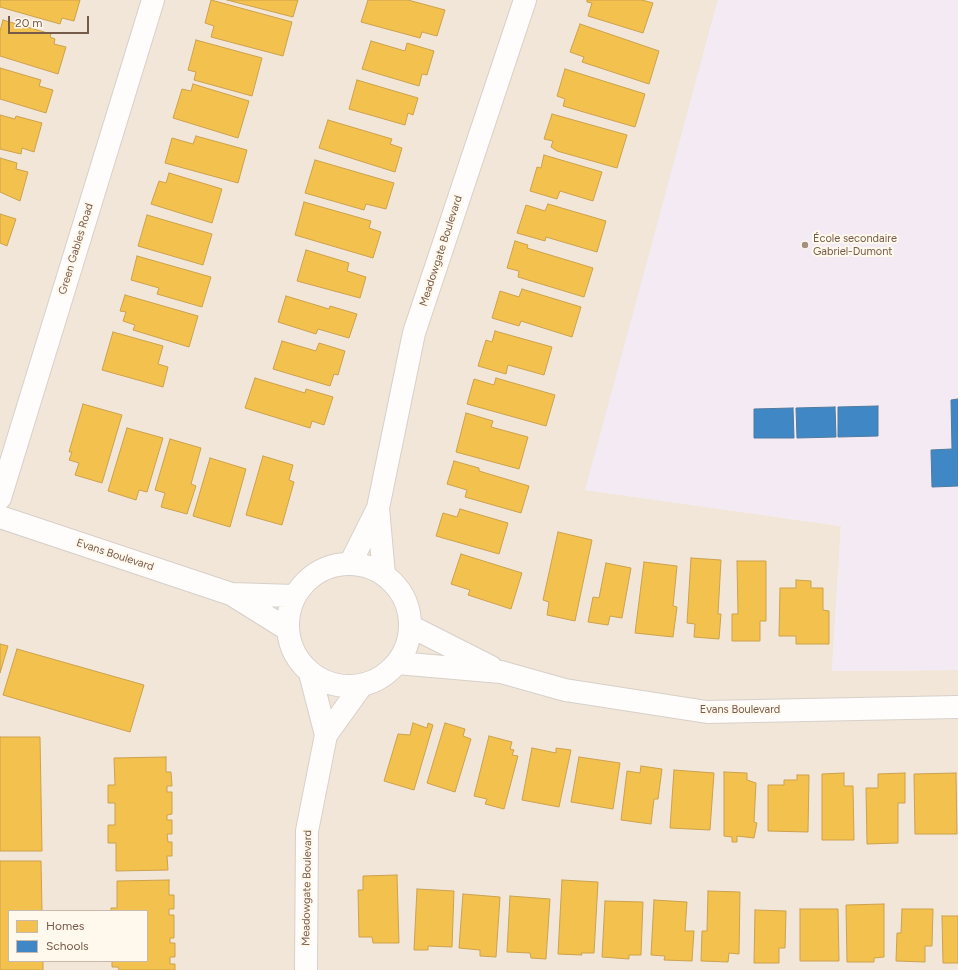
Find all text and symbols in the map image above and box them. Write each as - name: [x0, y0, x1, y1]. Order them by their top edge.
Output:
- scale bar: [10, 8, 91, 34]
- text: 20 m: [15, 16, 43, 30]
- street label: Meadowgate Boulevard: [417, 194, 465, 308]
- street label: Green Gables Road: [56, 202, 96, 296]
- place label: École secondaire Gabriel-Dumont: [813, 232, 897, 258]
- marker: École secondaire Gabriel-Dumont: [800, 240, 810, 250]
- street label: Evans Boulevard: [75, 536, 155, 574]
- street label: Evans Boulevard: [700, 703, 780, 717]
- street label: Meadowgate Boulevard: [299, 830, 315, 946]
- legend: [8, 910, 148, 962]
- text: Homes: [46, 919, 84, 933]
- text: Schools: [46, 939, 89, 953]

